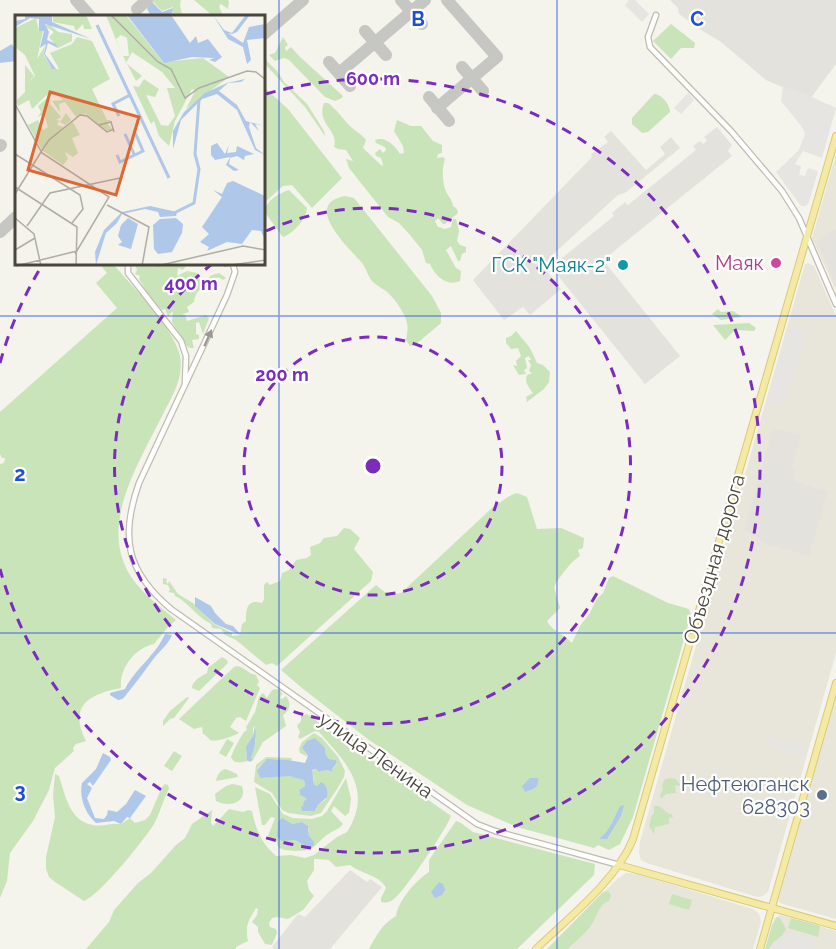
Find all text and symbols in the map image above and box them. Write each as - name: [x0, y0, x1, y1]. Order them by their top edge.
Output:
- text: B: [411, 7, 425, 31]
- text: C: [690, 7, 704, 31]
- inset map: [15, 15, 266, 266]
- text: 600 m: [346, 68, 400, 89]
- place label: Маяк: [715, 251, 764, 275]
- place label: ГСК "Маяк-2": [491, 253, 611, 277]
- marker: Маяк: [769, 256, 783, 270]
- marker: ГСК "Маяк-2": [616, 258, 630, 272]
- text: 400 m: [164, 273, 218, 294]
- one-way arrow: [203, 328, 213, 346]
- text: 200 m: [255, 364, 309, 385]
- centre of rings: [363, 456, 383, 476]
- text: 2: [14, 462, 26, 486]
- street label: Объездная дорога: [678, 471, 750, 647]
- street label: улица Ленина: [314, 707, 438, 803]
- place label: Нефтеюганск 628303: [681, 772, 810, 819]
- text: 3: [14, 779, 26, 803]
- marker: Нефтеюганск 628303: [815, 788, 829, 802]

